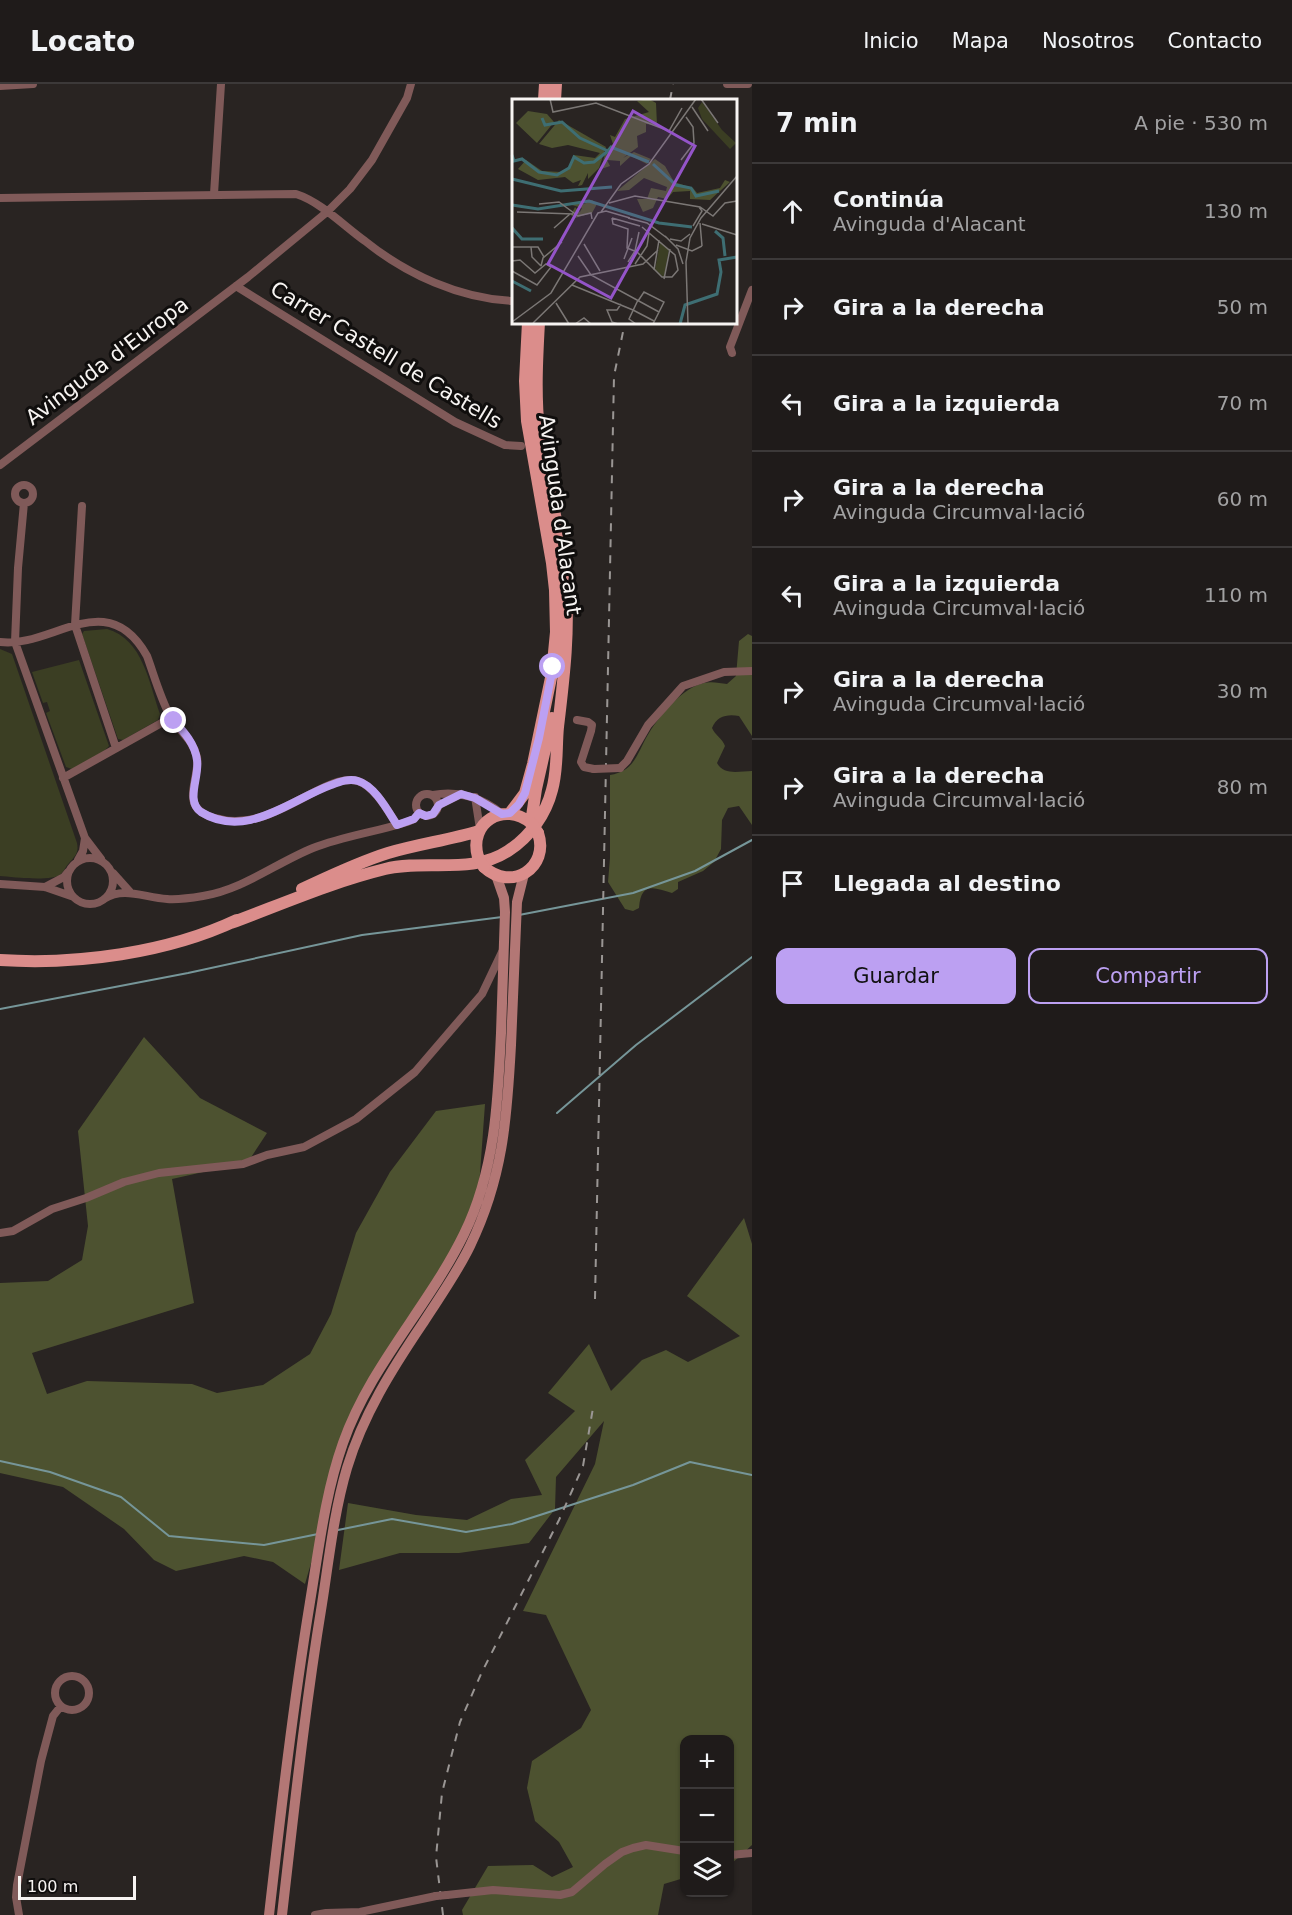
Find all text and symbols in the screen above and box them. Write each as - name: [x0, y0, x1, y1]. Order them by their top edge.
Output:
- text: Locato: [30, 25, 135, 58]
- text: Inicio: [863, 29, 919, 53]
- text: Mapa: [952, 29, 1009, 53]
- text: Nosotros: [1042, 29, 1134, 53]
- text: Contacto: [1167, 29, 1262, 53]
- inset map: [512, 99, 737, 324]
- text: 7 min: [776, 108, 858, 138]
- text: A pie · 530 m: [1134, 111, 1268, 135]
- text: Continúa: [833, 187, 944, 212]
- icon: ahead: [776, 195, 809, 228]
- text: 130 m: [1204, 199, 1268, 223]
- text: Avinguda d'Alacant: [833, 212, 1026, 236]
- street label: Carrer Castell de Castells: [266, 276, 506, 434]
- icon: right: [776, 291, 809, 324]
- street label: Avinguda d'Europa: [21, 292, 193, 430]
- text: Gira a la derecha: [833, 295, 1045, 320]
- text: 50 m: [1217, 295, 1268, 319]
- icon: left: [776, 387, 809, 420]
- text: Gira a la izquierda: [833, 391, 1060, 416]
- text: 70 m: [1217, 391, 1268, 415]
- street label: Avinguda d'Alacant: [534, 413, 586, 617]
- text: Gira a la derecha: [833, 475, 1045, 500]
- icon: right: [776, 483, 809, 516]
- text: 60 m: [1217, 487, 1268, 511]
- text: Avinguda Circumval·lació: [833, 500, 1085, 524]
- text: Gira a la izquierda: [833, 571, 1060, 596]
- icon: left: [776, 579, 809, 612]
- text: 110 m: [1204, 583, 1268, 607]
- text: Avinguda Circumval·lació: [833, 596, 1085, 620]
- route start: [539, 653, 565, 679]
- text: Gira a la derecha: [833, 667, 1045, 692]
- icon: right: [776, 675, 809, 708]
- text: 30 m: [1217, 679, 1268, 703]
- text: Avinguda Circumval·lació: [833, 692, 1085, 716]
- route end: [160, 707, 186, 733]
- text: Gira a la derecha: [833, 763, 1045, 788]
- icon: right: [776, 771, 809, 804]
- text: 80 m: [1217, 775, 1268, 799]
- text: Avinguda Circumval·lació: [833, 788, 1085, 812]
- icon: arrive: [776, 867, 809, 900]
- text: Llegada al destino: [833, 871, 1061, 896]
- button: Guardar: [776, 948, 1016, 1004]
- button: Compartir: [1028, 948, 1268, 1004]
- map controls: [680, 1735, 734, 1897]
- button: +: [680, 1735, 734, 1789]
- button: −: [680, 1789, 734, 1843]
- button: layers: [680, 1843, 734, 1897]
- scale bar: [18, 1873, 136, 1900]
- text: 100 m: [27, 1877, 78, 1896]

